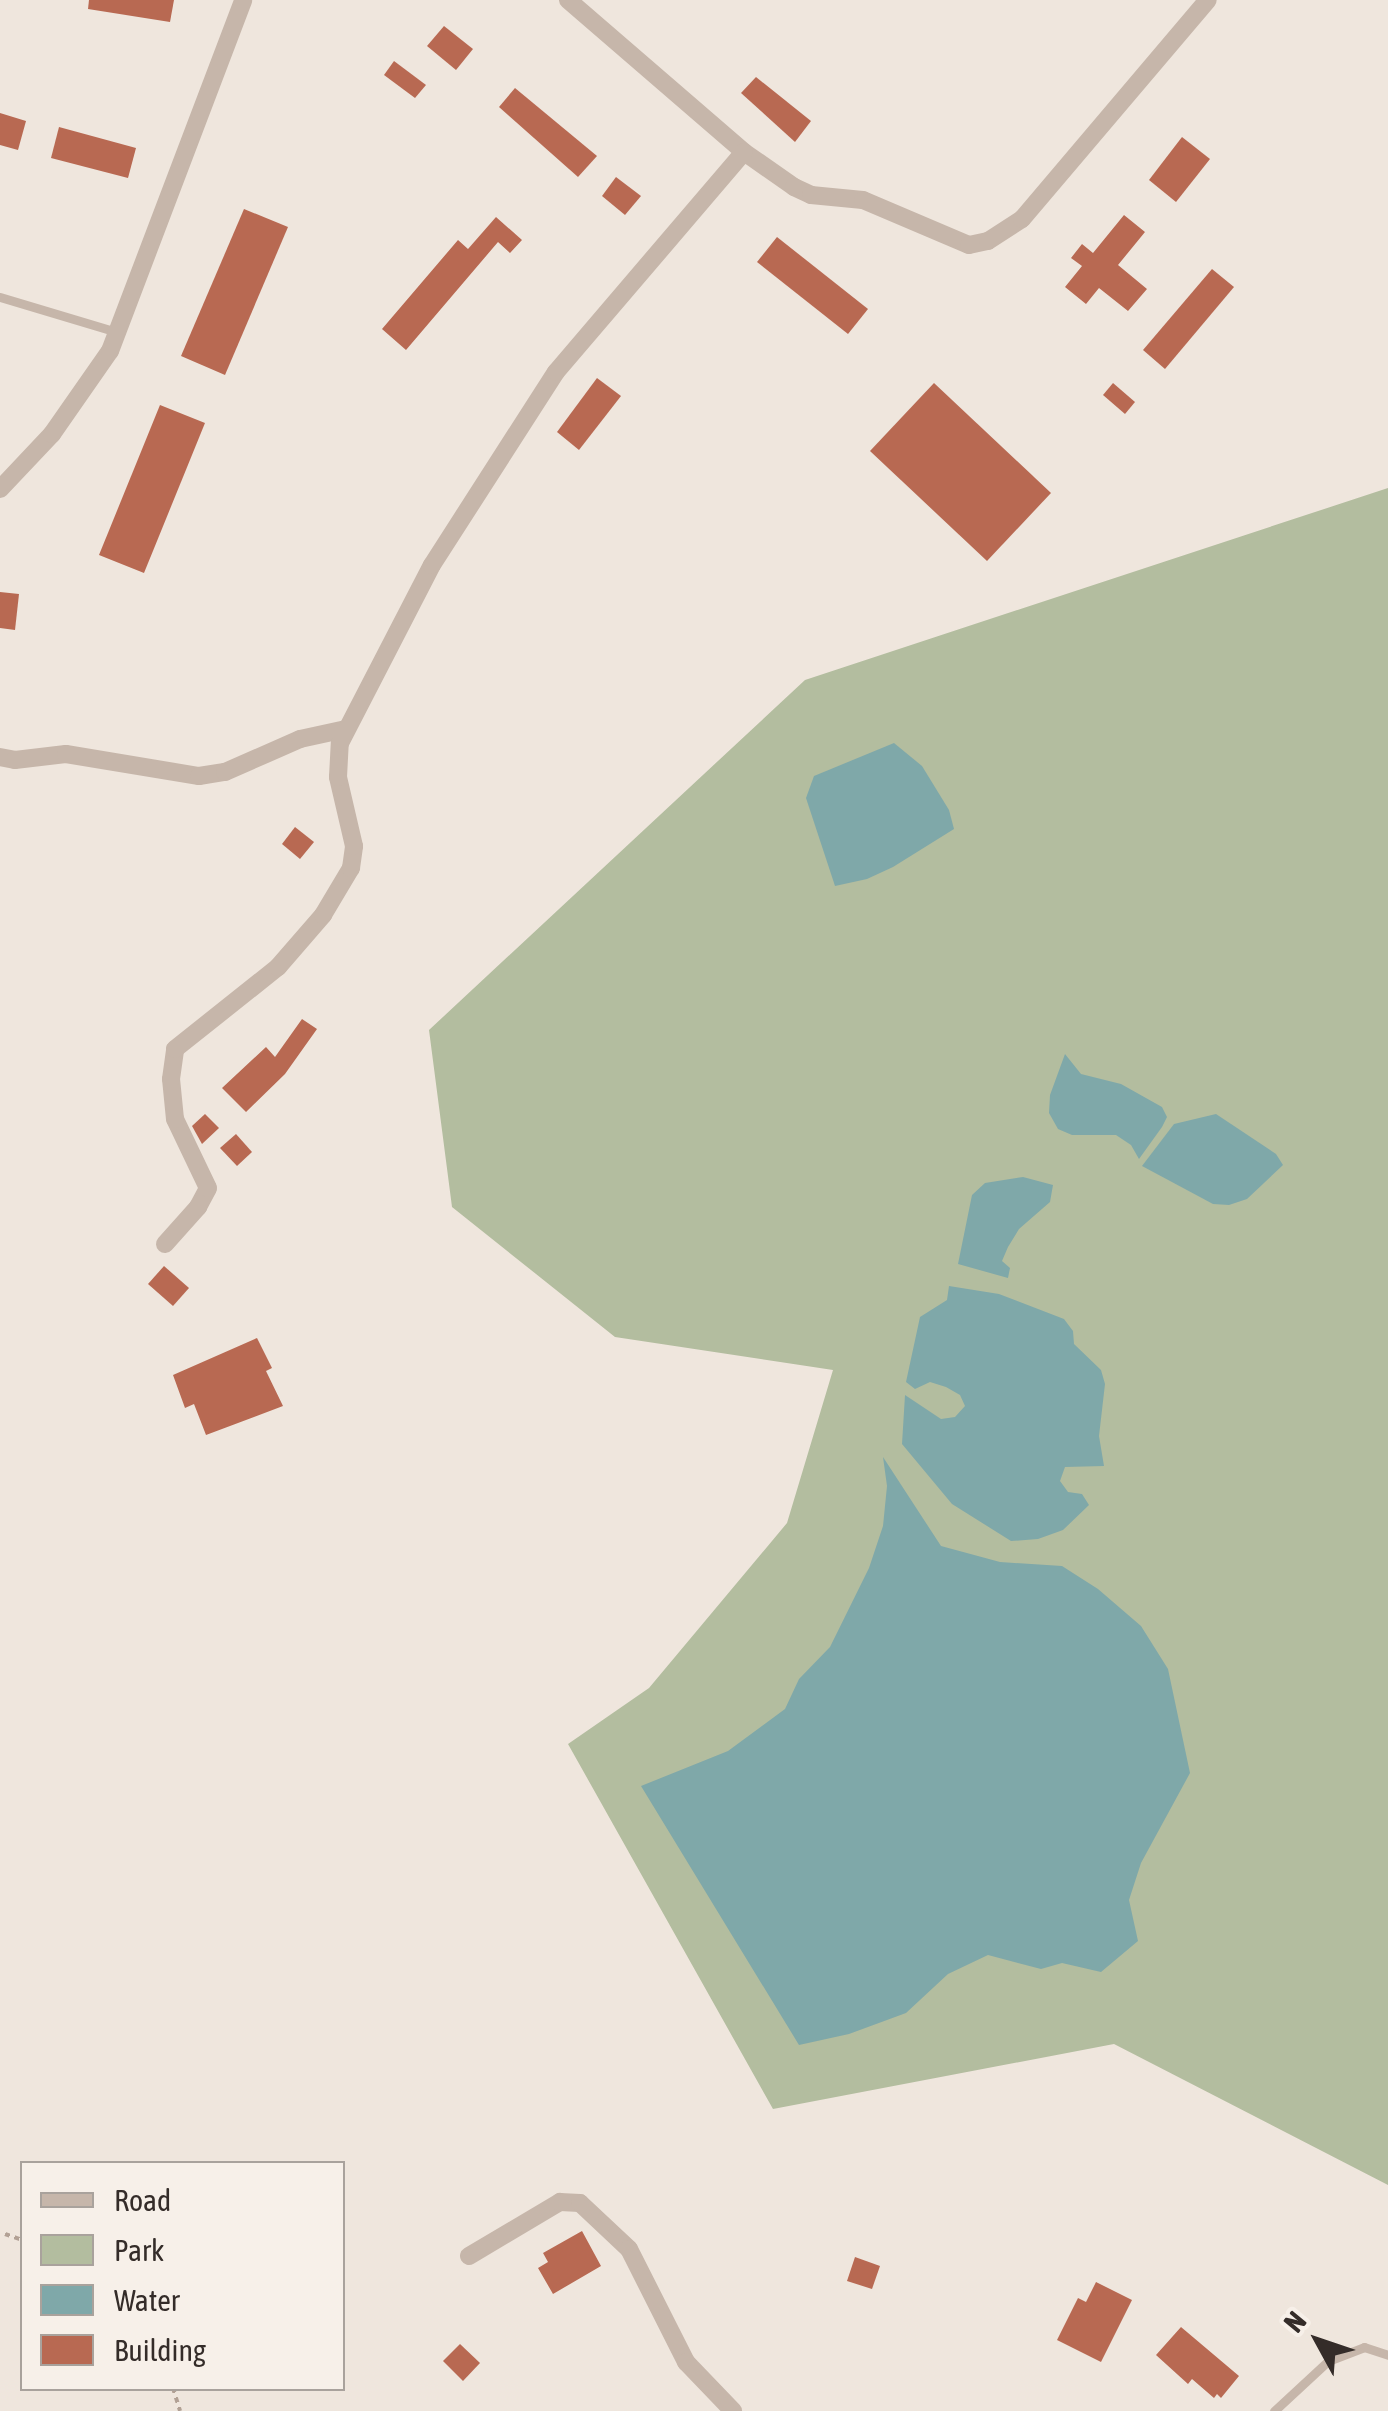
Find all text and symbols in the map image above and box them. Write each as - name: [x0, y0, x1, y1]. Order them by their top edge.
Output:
- legend: [20, 2161, 345, 2391]
- text: Road: [114, 2183, 171, 2217]
- text: Park: [114, 2233, 164, 2267]
- text: Water: [114, 2283, 180, 2317]
- north arrow: [1268, 2291, 1368, 2391]
- text: N: [1277, 2305, 1313, 2338]
- text: Building: [114, 2333, 206, 2367]

